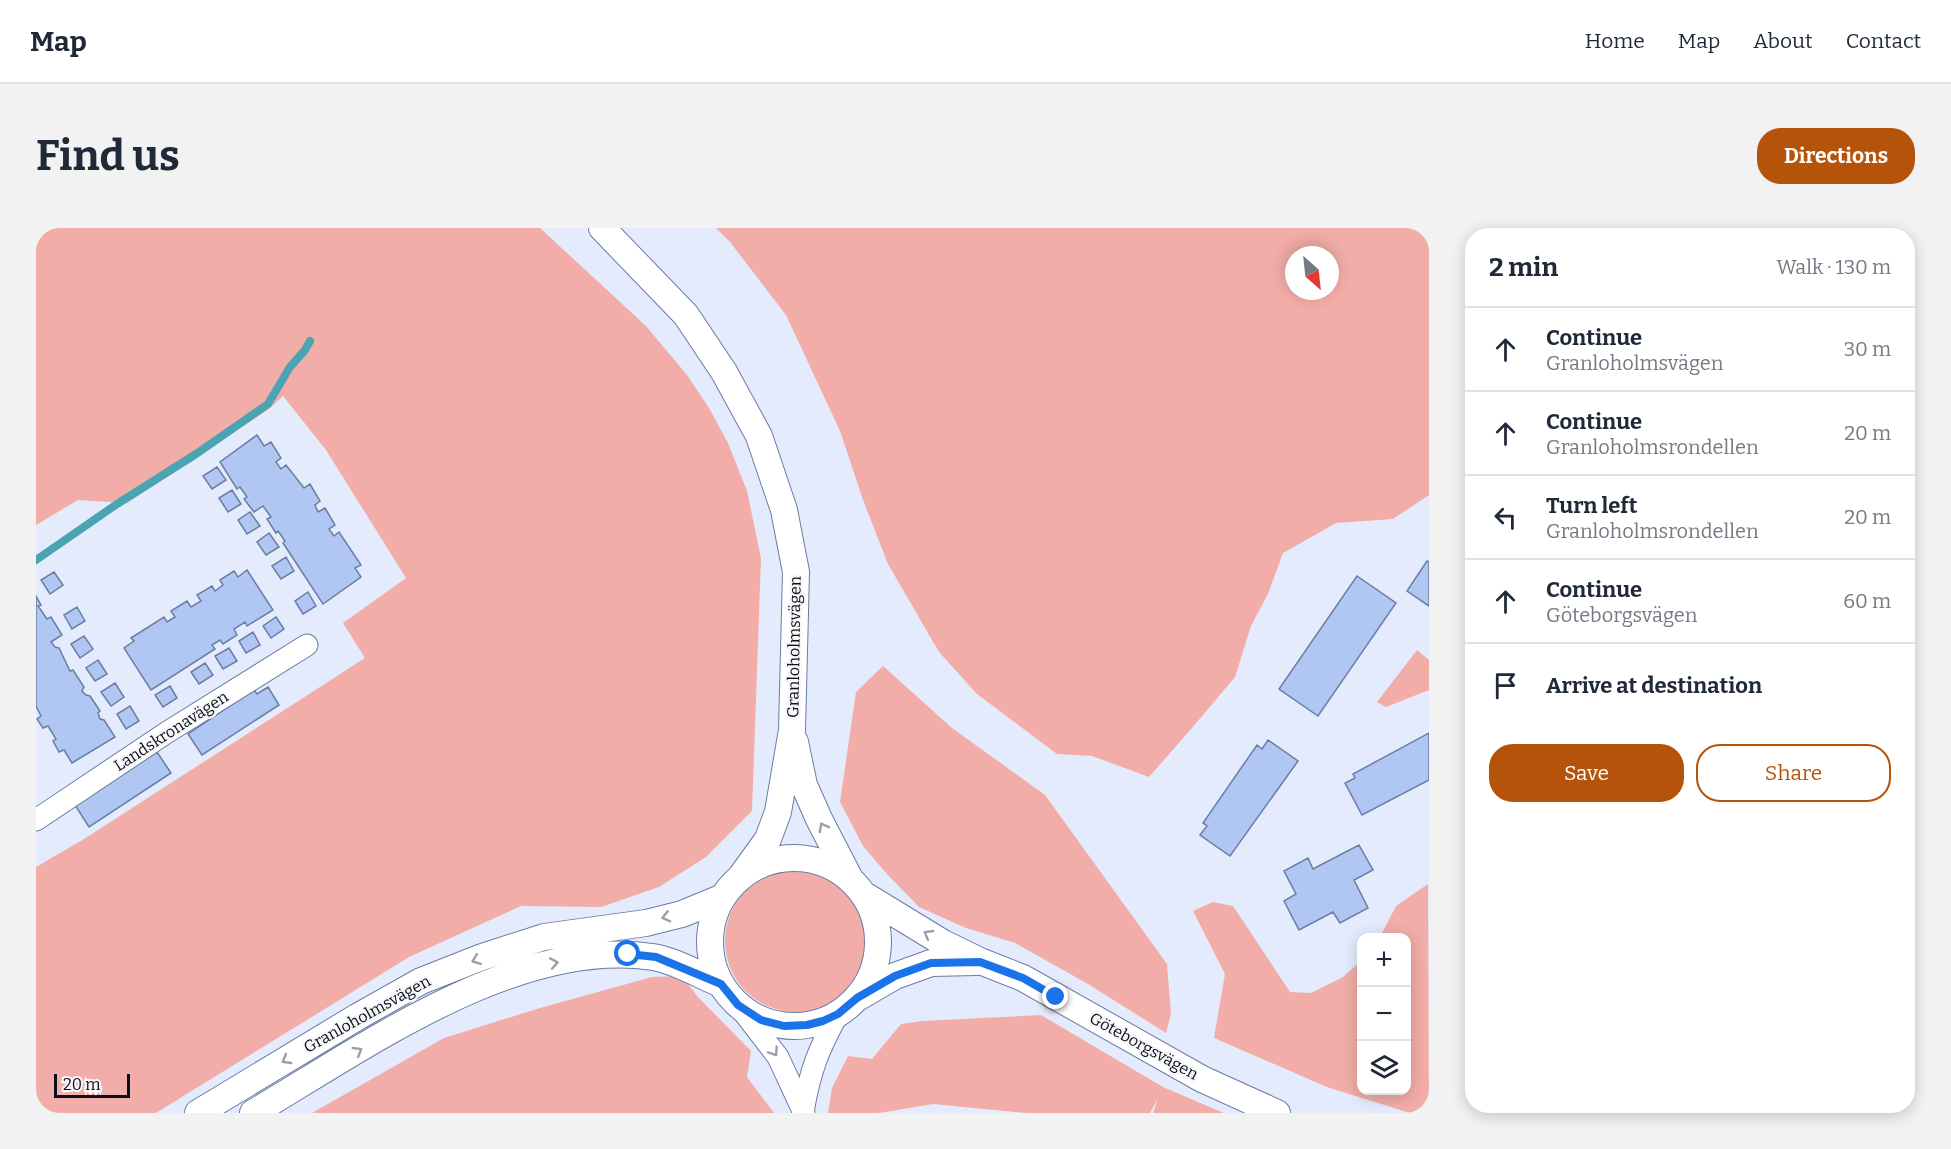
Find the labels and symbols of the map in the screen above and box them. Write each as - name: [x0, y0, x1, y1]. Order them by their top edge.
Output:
- north arrow: [1285, 246, 1339, 300]
- street label: Granloholmsvägen: [783, 576, 805, 718]
- street label: Landskronavägen: [110, 687, 232, 775]
- one-way arrow: [819, 823, 830, 833]
- one-way arrow: [661, 910, 671, 923]
- one-way arrow: [924, 930, 934, 942]
- route start: [614, 940, 640, 966]
- one-way arrow: [472, 952, 482, 965]
- one-way arrow: [549, 957, 559, 969]
- street label: Granloholmsvägen: [300, 971, 434, 1057]
- route end: [1042, 983, 1068, 1009]
- street label: Göteborgsvägen: [1086, 1008, 1202, 1084]
- one-way arrow: [767, 1045, 778, 1056]
- one-way arrow: [352, 1047, 362, 1058]
- one-way arrow: [282, 1053, 292, 1064]
- scale bar: [54, 1071, 130, 1098]

